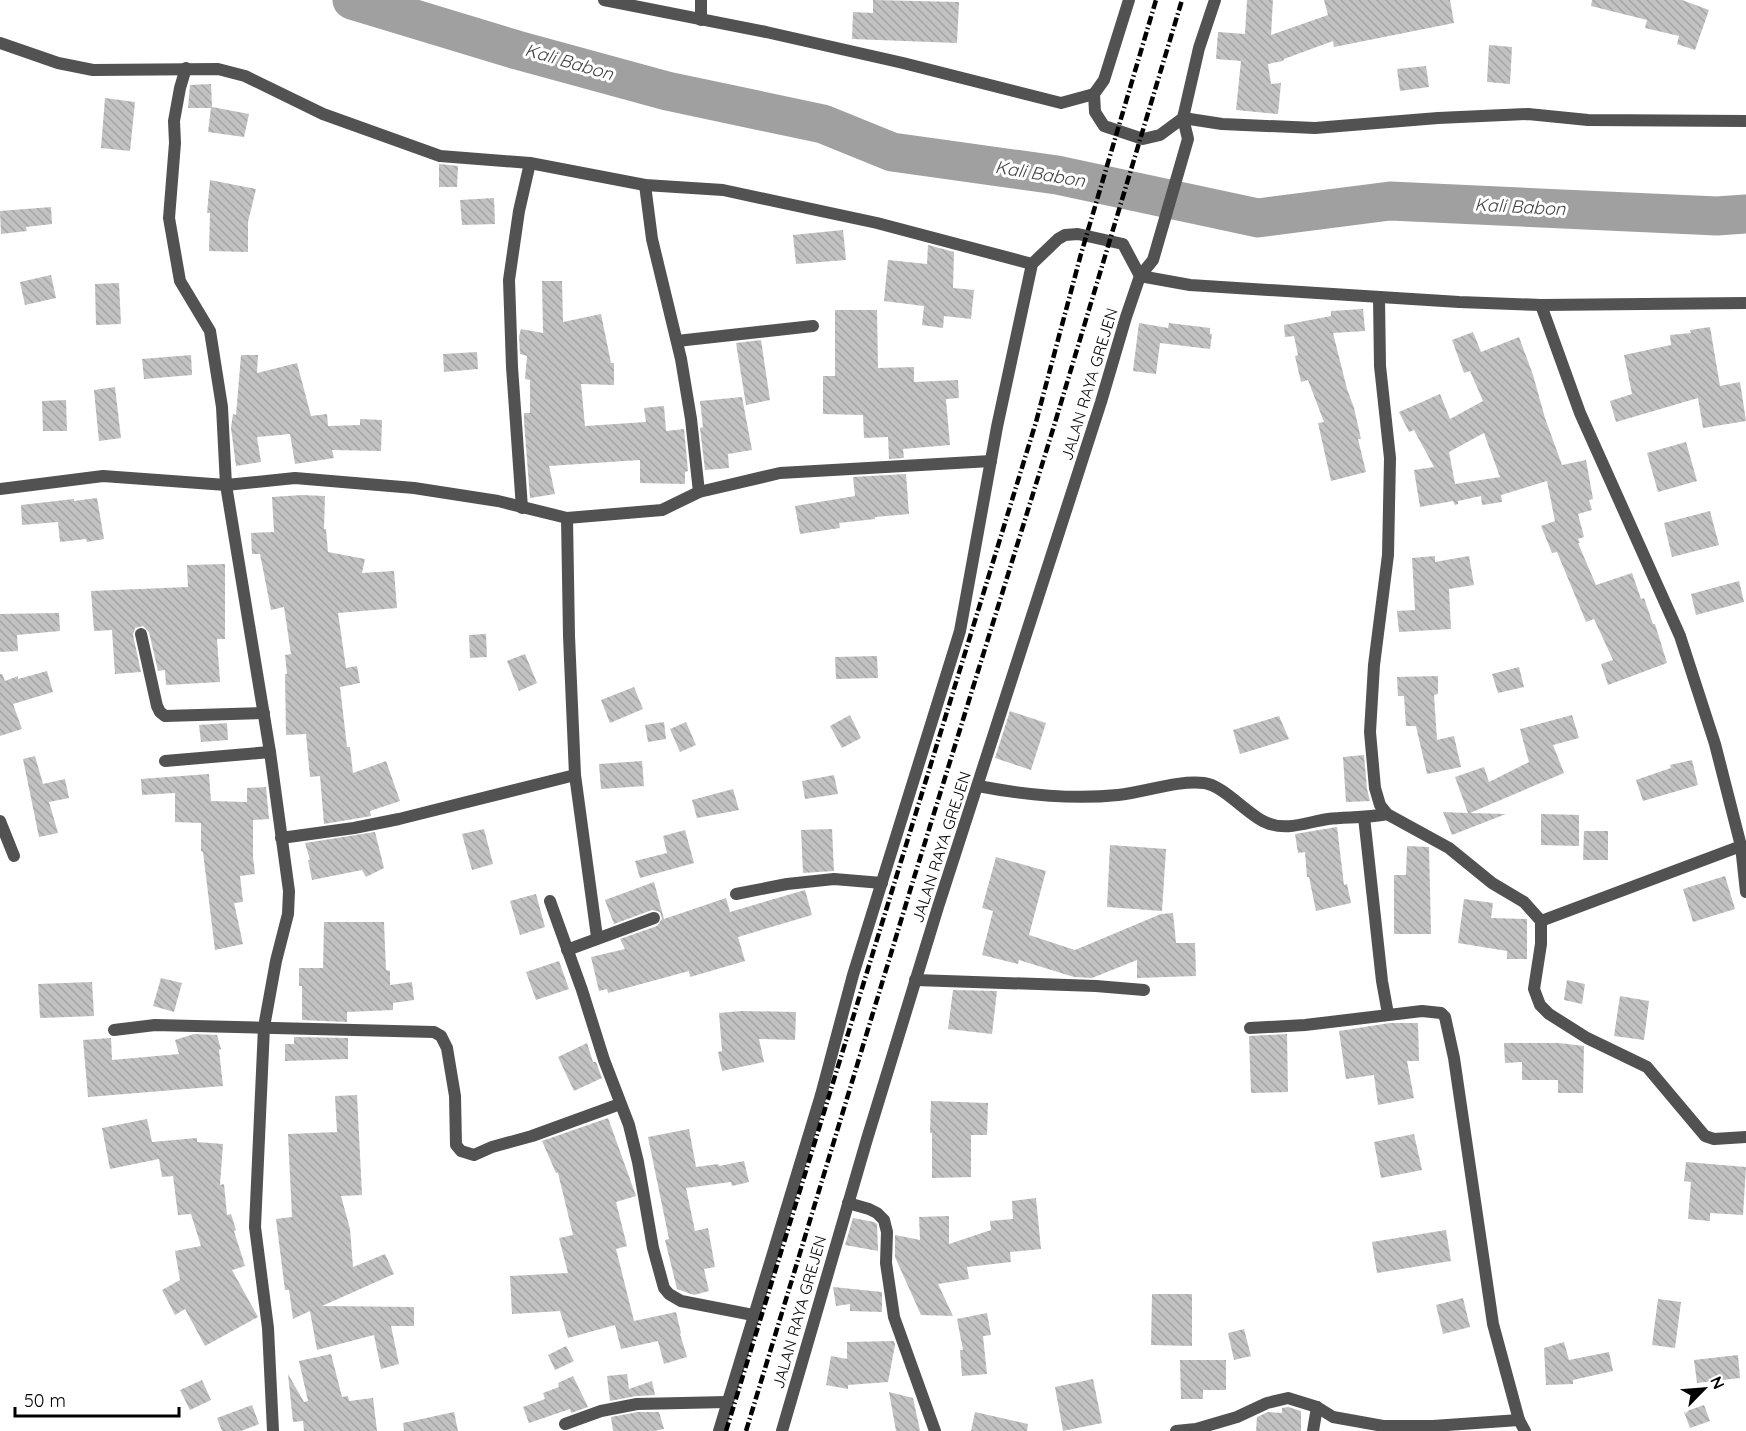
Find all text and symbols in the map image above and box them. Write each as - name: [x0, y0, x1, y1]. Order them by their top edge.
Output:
- water label: Kali Babon: [522, 38, 617, 85]
- water label: Kali Babon: [993, 155, 1087, 192]
- water label: Kali Babon: [1474, 193, 1567, 220]
- street label: JALAN RAYA GREJEN: [1056, 305, 1122, 463]
- street label: JALAN RAYA GREJEN: [907, 769, 975, 925]
- street label: JALAN RAYA GREJEN: [768, 1233, 830, 1391]
- north arrow: [1674, 1359, 1734, 1419]
- text: N: [1706, 1373, 1729, 1392]
- scale bar: [15, 1380, 178, 1418]
- text: 50 m: [24, 1389, 66, 1412]

